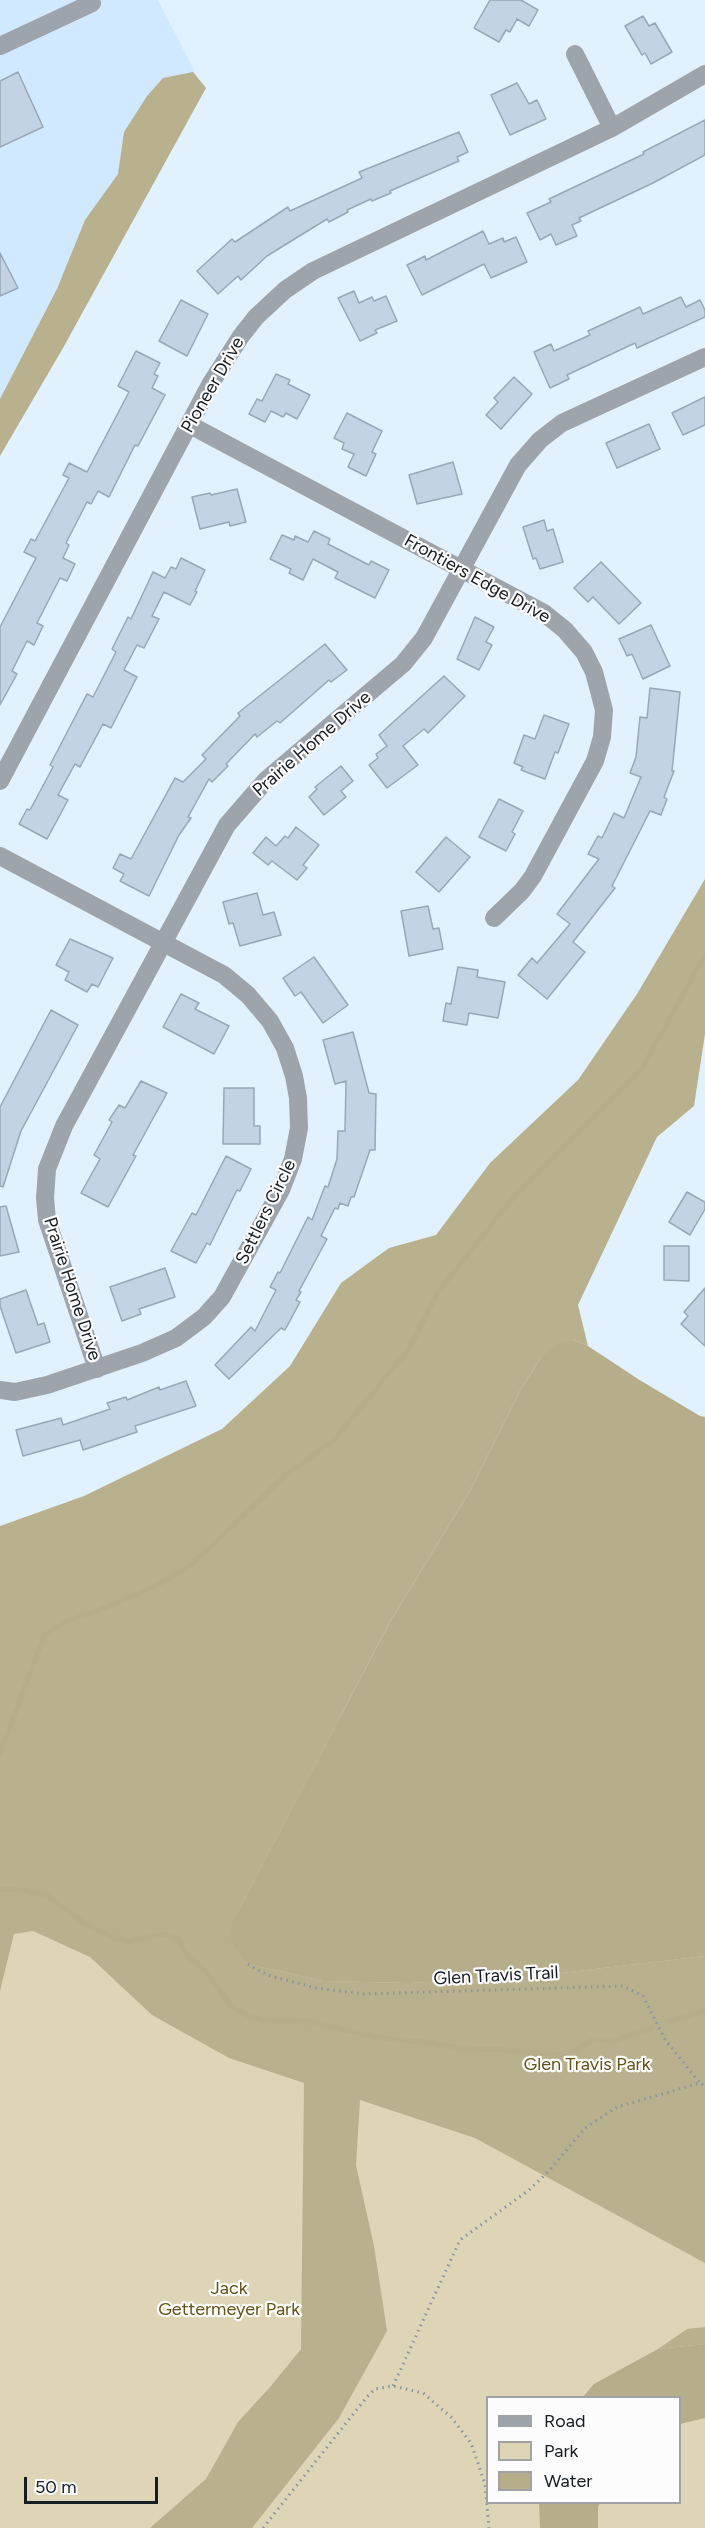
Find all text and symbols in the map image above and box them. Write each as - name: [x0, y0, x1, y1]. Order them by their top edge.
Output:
- street label: Pioneer Drive: [177, 333, 249, 437]
- street label: Frontiers Edge Drive: [400, 530, 554, 628]
- street label: Prairie Home Drive: [249, 687, 375, 801]
- street label: Settlers Circle: [231, 1156, 301, 1268]
- street label: Prairie Home Drive: [39, 1215, 105, 1363]
- street label: Glen Travis Trail: [433, 1962, 559, 1990]
- park label: Glen Travis Park: [524, 2054, 650, 2076]
- park label: Jack Gettermeyer Park: [158, 2278, 300, 2320]
- legend: [486, 2396, 681, 2504]
- text: Road: [544, 2410, 585, 2432]
- text: Park: [544, 2440, 578, 2462]
- scale bar: [27, 2465, 160, 2503]
- text: Water: [544, 2470, 592, 2492]
- text: 50 m: [35, 2476, 77, 2498]

